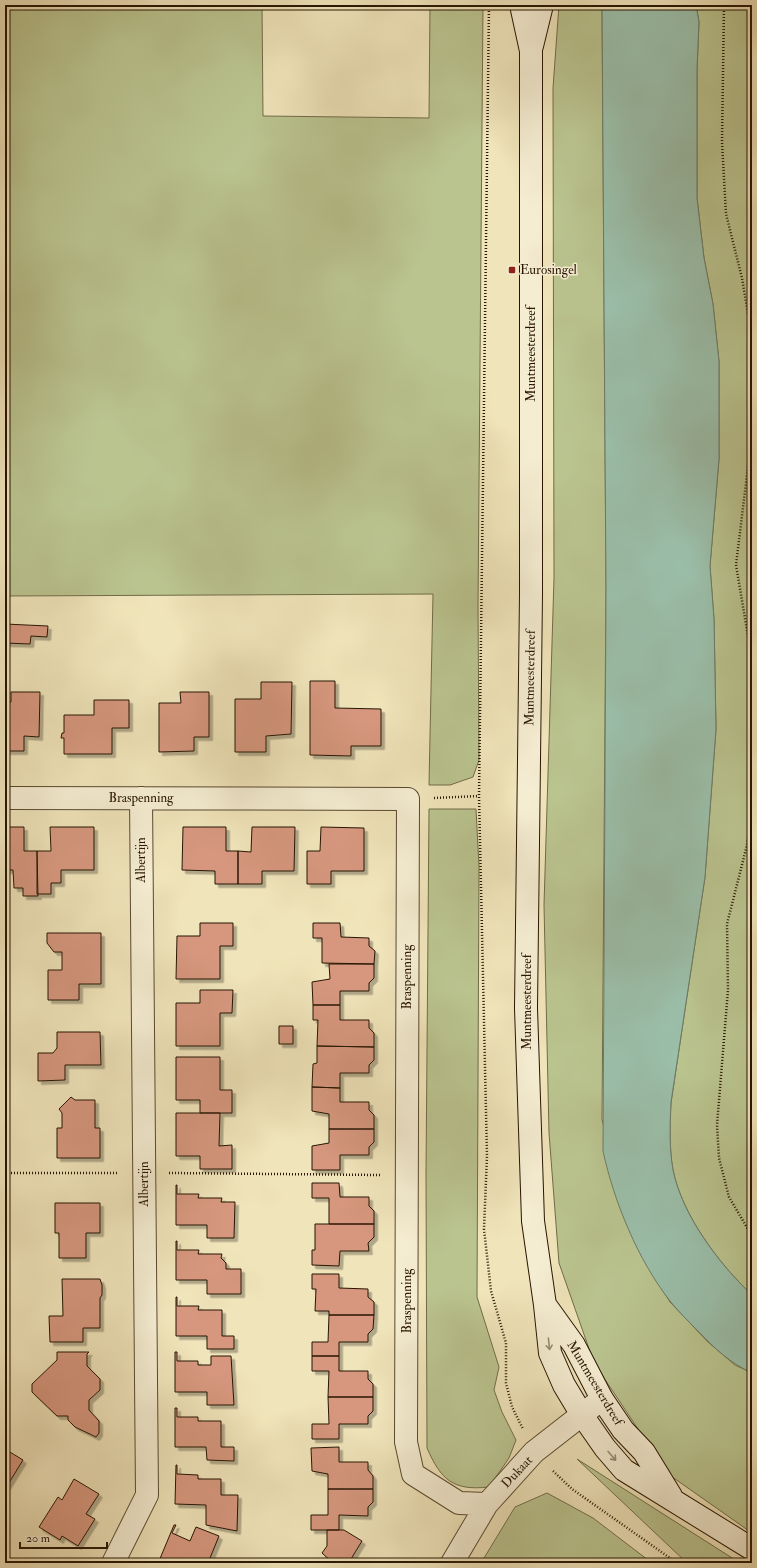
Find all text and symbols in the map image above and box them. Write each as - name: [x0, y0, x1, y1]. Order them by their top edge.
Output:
- place label: Eurosingel: [520, 262, 578, 278]
- marker: Eurosingel: [507, 265, 517, 275]
- street label: Muntmeesterdreef: [523, 304, 539, 402]
- street label: Muntmeesterdreef: [521, 628, 539, 726]
- street label: Braspenning: [108, 790, 174, 807]
- street label: Albertijn: [133, 837, 149, 884]
- street label: Braspenning: [399, 944, 416, 1010]
- street label: Muntmeesterdreef: [519, 952, 535, 1050]
- street label: Albertijn: [136, 1161, 152, 1208]
- street label: Braspenning: [399, 1268, 416, 1334]
- one-way arrow: [545, 1337, 553, 1350]
- street label: Muntmeesterdreef: [563, 1338, 627, 1430]
- one-way arrow: [607, 1451, 616, 1461]
- street label: Dukaat: [498, 1453, 536, 1491]
- scale bar: [20, 1524, 107, 1550]
- text: 20 m: [26, 1531, 51, 1546]

